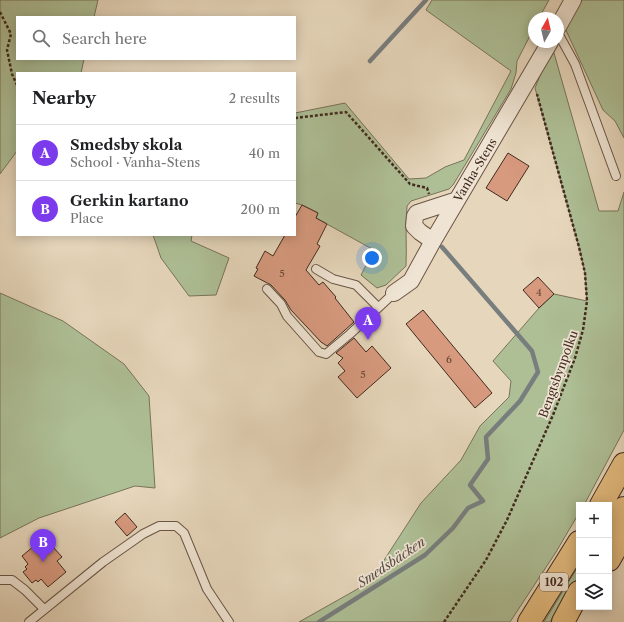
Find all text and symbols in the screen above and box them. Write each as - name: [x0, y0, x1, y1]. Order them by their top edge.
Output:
- north arrow: [528, 12, 564, 48]
- search box: [16, 16, 296, 60]
- icon: search: [30, 27, 52, 49]
- text: Search here: [62, 29, 147, 48]
- text: Nearby: [32, 88, 96, 108]
- text: 2 results: [229, 90, 280, 106]
- text: Smedsby skola: [70, 135, 182, 154]
- street label: Vanha-Stens: [450, 135, 500, 205]
- text: A: [40, 145, 50, 161]
- text: 40 m: [249, 145, 280, 161]
- text: School · Vanha-Stens: [70, 154, 200, 170]
- text: Gerkin kartano: [70, 191, 189, 210]
- text: B: [40, 201, 50, 217]
- text: 200 m: [240, 201, 280, 217]
- text: Place: [70, 210, 103, 226]
- your location: [362, 248, 382, 268]
- house number: 5: [279, 267, 285, 280]
- house number: 4: [536, 286, 542, 299]
- pin: A: [355, 307, 381, 340]
- street label: Bengtsbynpolku: [535, 328, 581, 420]
- house number: 6: [446, 353, 452, 366]
- house number: 5: [360, 368, 366, 381]
- map controls: [576, 502, 612, 610]
- button: +: [576, 502, 612, 538]
- pin: B: [30, 529, 56, 562]
- water label: Smedsbäcken: [353, 533, 428, 591]
- button: −: [576, 538, 612, 574]
- road number: 102: [540, 573, 568, 591]
- button: layers: [576, 574, 612, 610]

